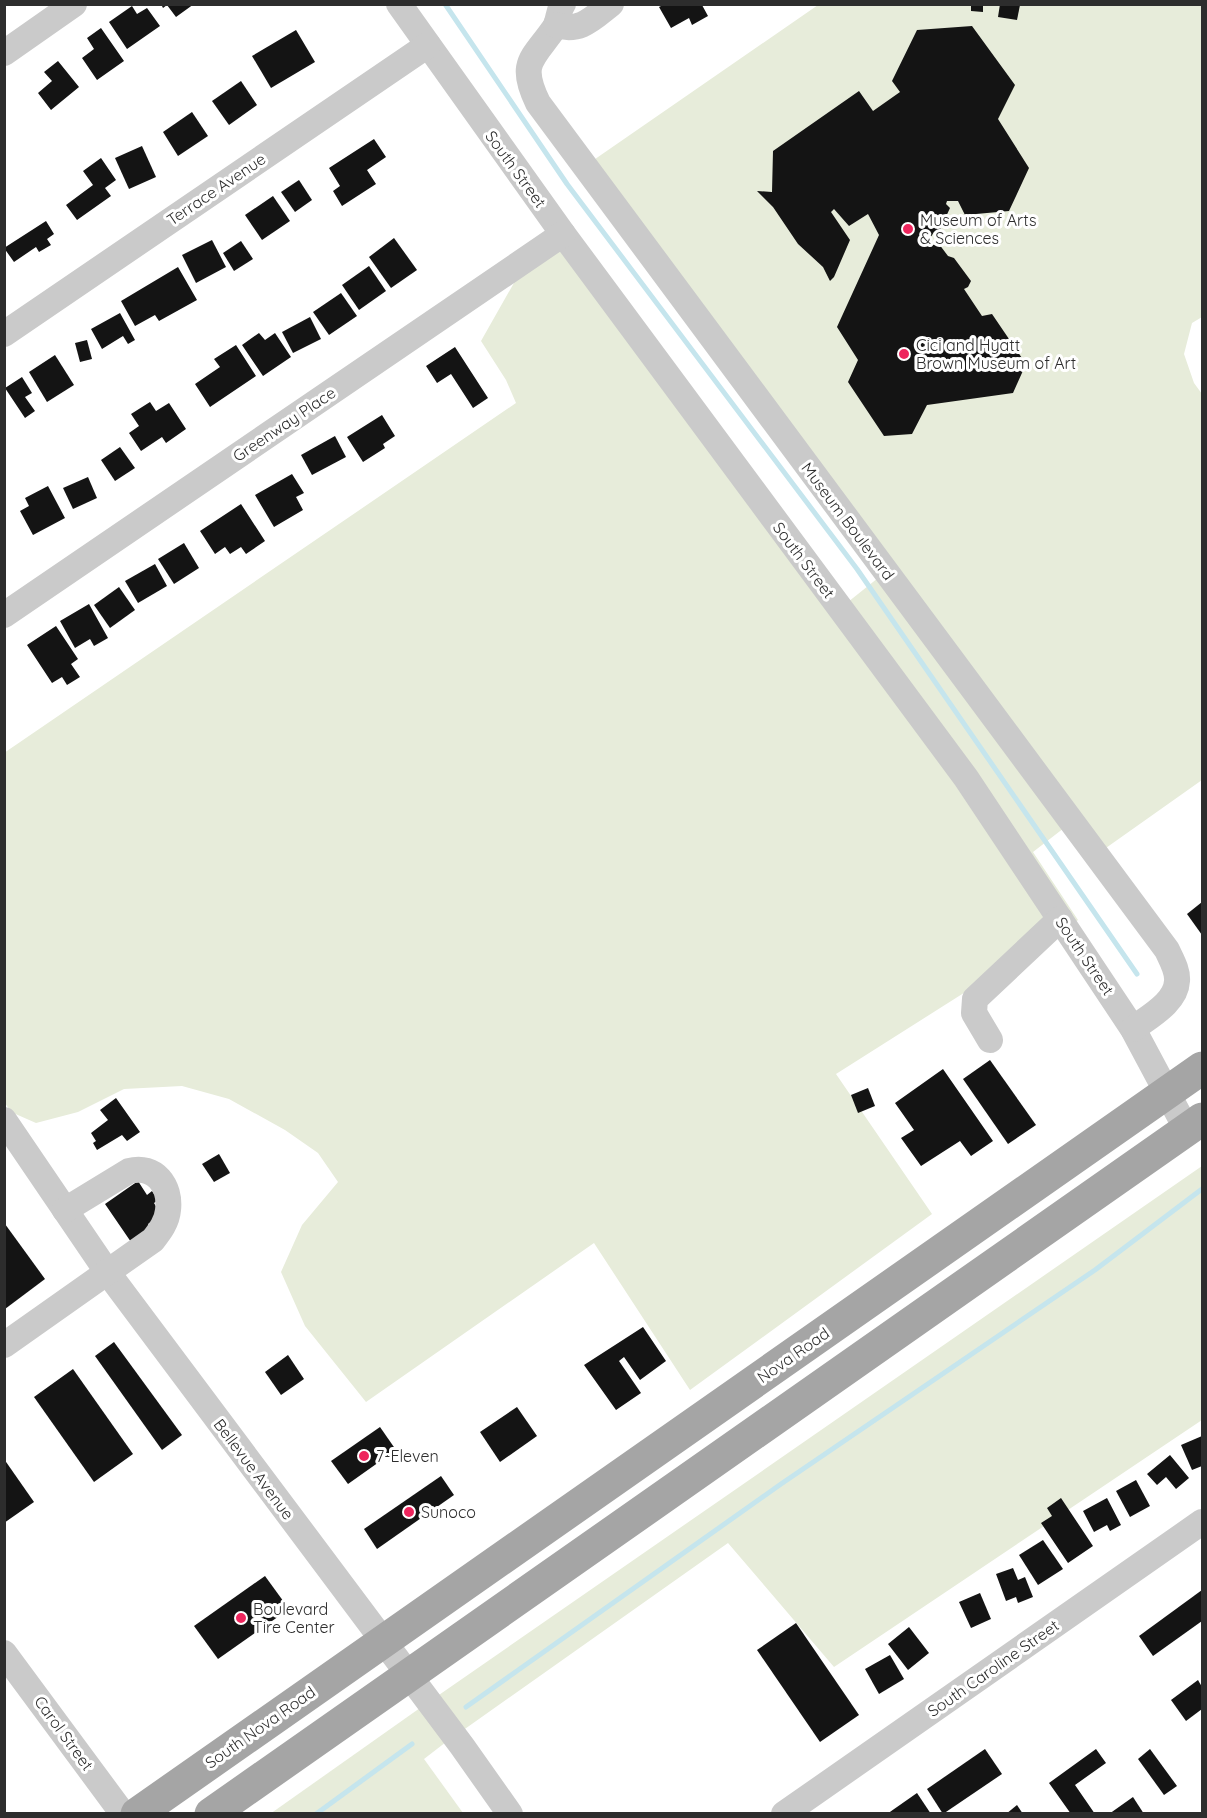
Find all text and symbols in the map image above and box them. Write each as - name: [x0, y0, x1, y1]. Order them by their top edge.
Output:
- street label: South Street: [481, 127, 551, 211]
- street label: Terrace Avenue: [163, 149, 269, 229]
- place label: Museum of Arts & Sciences: [920, 210, 1037, 248]
- marker: Museum of Arts & Sciences: [901, 222, 915, 236]
- place label: Cici and Hyatt Brown Museum of Art: [916, 335, 1076, 373]
- marker: Cici and Hyatt Brown Museum of Art: [897, 347, 911, 361]
- street label: Greenway Place: [229, 382, 339, 466]
- street label: Museum Boulevard: [797, 458, 899, 584]
- street label: South Street: [769, 518, 839, 602]
- street label: South Street: [1051, 913, 1119, 999]
- street label: Nova Road: [753, 1323, 833, 1387]
- street label: Bellevue Avenue: [210, 1415, 298, 1523]
- place label: 7-Eleven: [376, 1446, 439, 1466]
- marker: 7-Eleven: [357, 1449, 371, 1463]
- place label: Sunoco: [421, 1502, 476, 1522]
- marker: Sunoco: [402, 1505, 416, 1519]
- place label: Boulevard Tire Center: [253, 1599, 335, 1637]
- marker: Boulevard Tire Center: [234, 1611, 248, 1625]
- street label: South Caroline Street: [923, 1615, 1063, 1721]
- street label: South Nova Road: [201, 1682, 319, 1772]
- street label: Carol Street: [30, 1692, 98, 1774]

